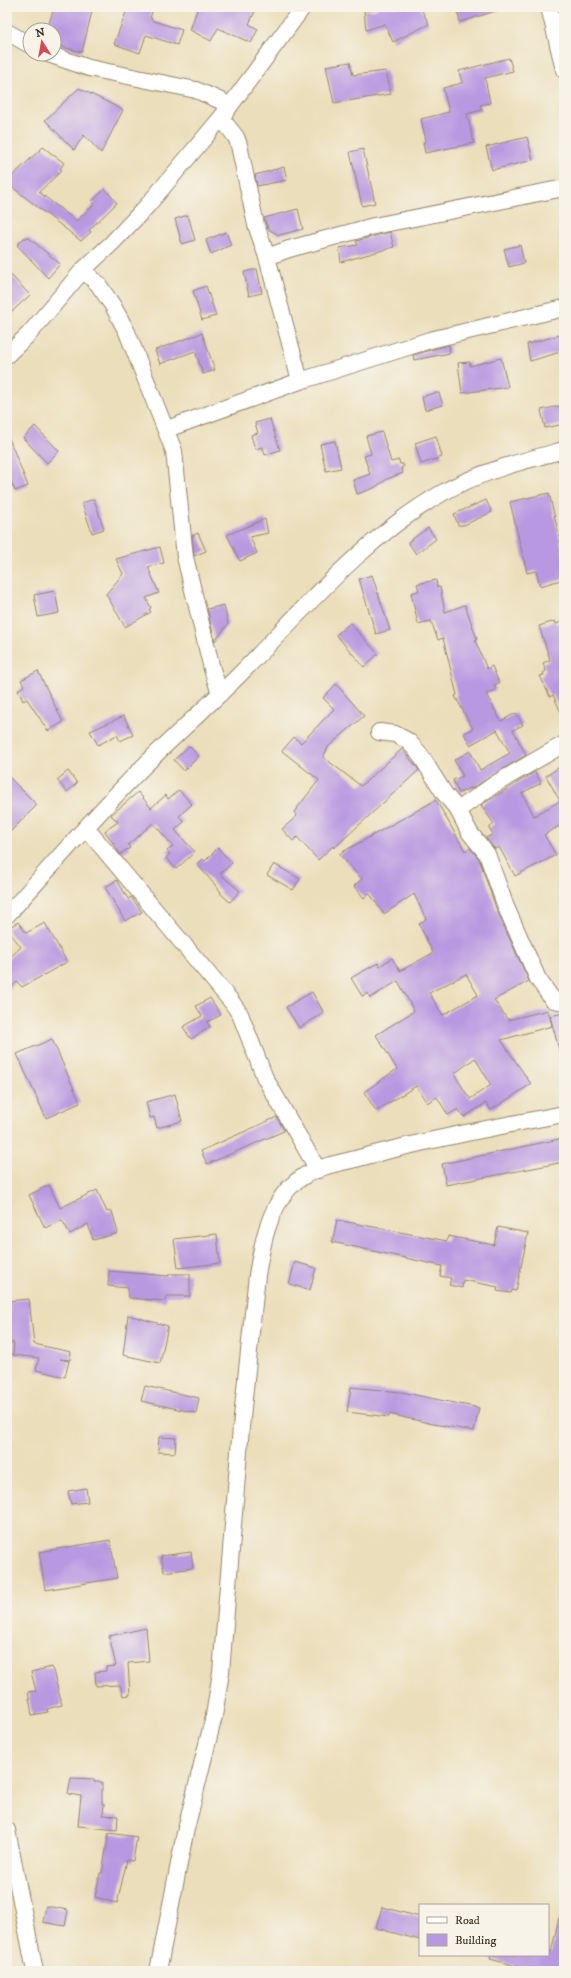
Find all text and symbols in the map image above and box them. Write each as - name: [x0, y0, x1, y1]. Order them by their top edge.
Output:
- north arrow: [22, 22, 62, 62]
- text: N: [35, 25, 46, 41]
- legend: [419, 1904, 549, 1956]
- text: Road: [455, 1913, 480, 1928]
- text: Building: [455, 1933, 496, 1948]

